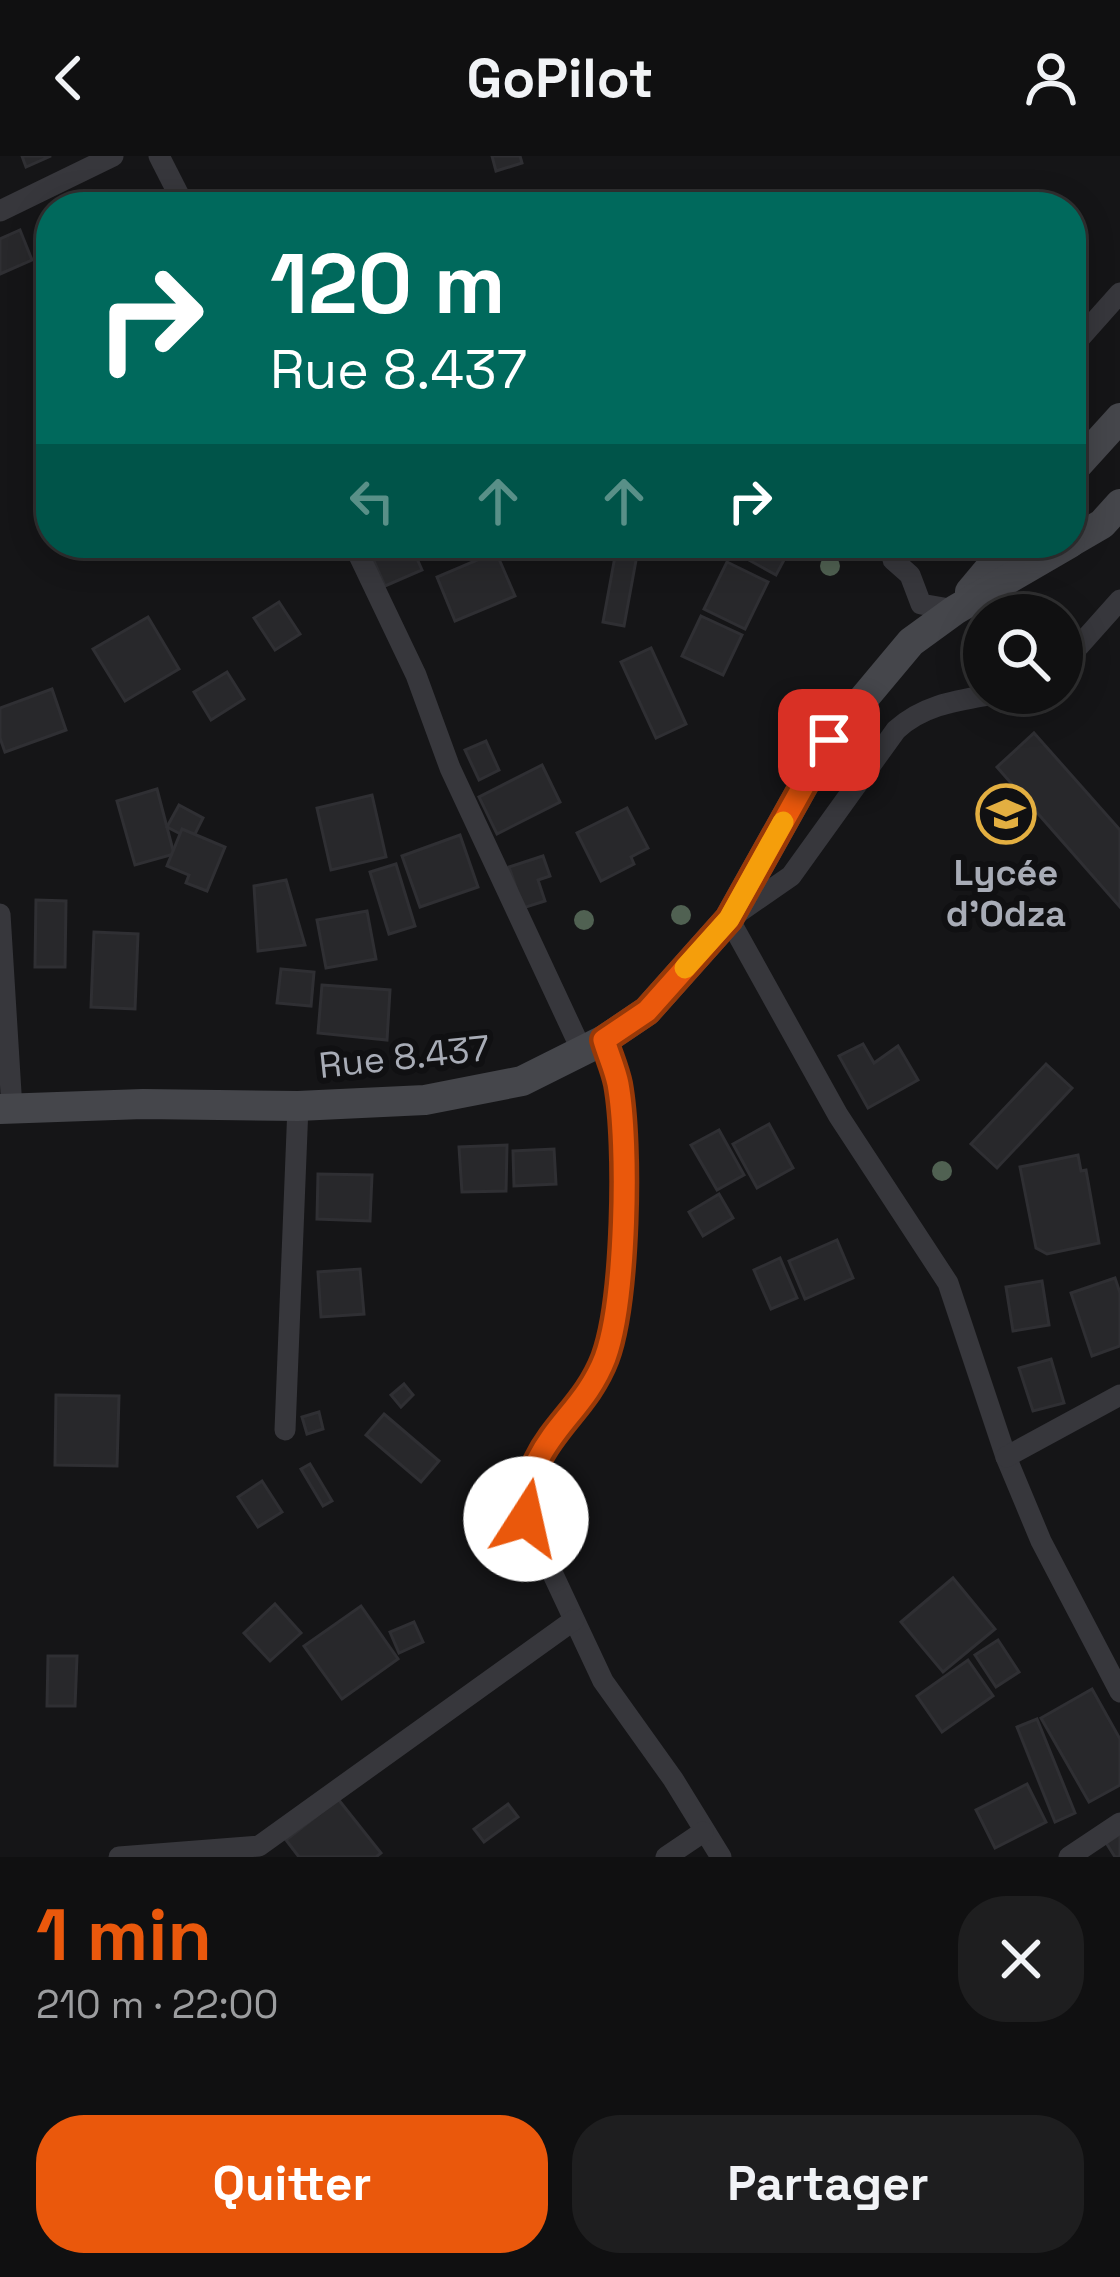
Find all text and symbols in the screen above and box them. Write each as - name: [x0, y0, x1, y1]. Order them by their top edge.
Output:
- text: GoPilot: [467, 44, 653, 113]
- icon: back: [36, 45, 102, 111]
- icon: person: [1018, 45, 1084, 111]
- text: 120 m: [270, 230, 505, 338]
- icon: right: [72, 240, 228, 396]
- text: Rue 8.437: [270, 335, 527, 404]
- icon: left: [339, 468, 405, 534]
- icon: ahead: [465, 468, 531, 534]
- icon: ahead: [591, 468, 657, 534]
- icon: right: [717, 468, 783, 534]
- map controls: [963, 594, 1083, 714]
- button: search: [963, 594, 1083, 714]
- pin: [778, 689, 880, 791]
- icon: arrive: [796, 707, 862, 773]
- school or university icon: Lycée d'Odza: [975, 783, 1037, 845]
- place label: Lycée d'Odza: [946, 850, 1066, 937]
- street label: Rue 8.437: [316, 1025, 492, 1089]
- position arrow: [463, 1456, 589, 1582]
- text: 1 min: [36, 1889, 212, 1981]
- button: close: [958, 1896, 1084, 2022]
- text: 210 m · 22:00: [36, 1980, 279, 2029]
- button: Quitter: [36, 2115, 548, 2253]
- button: Partager: [572, 2115, 1084, 2253]

